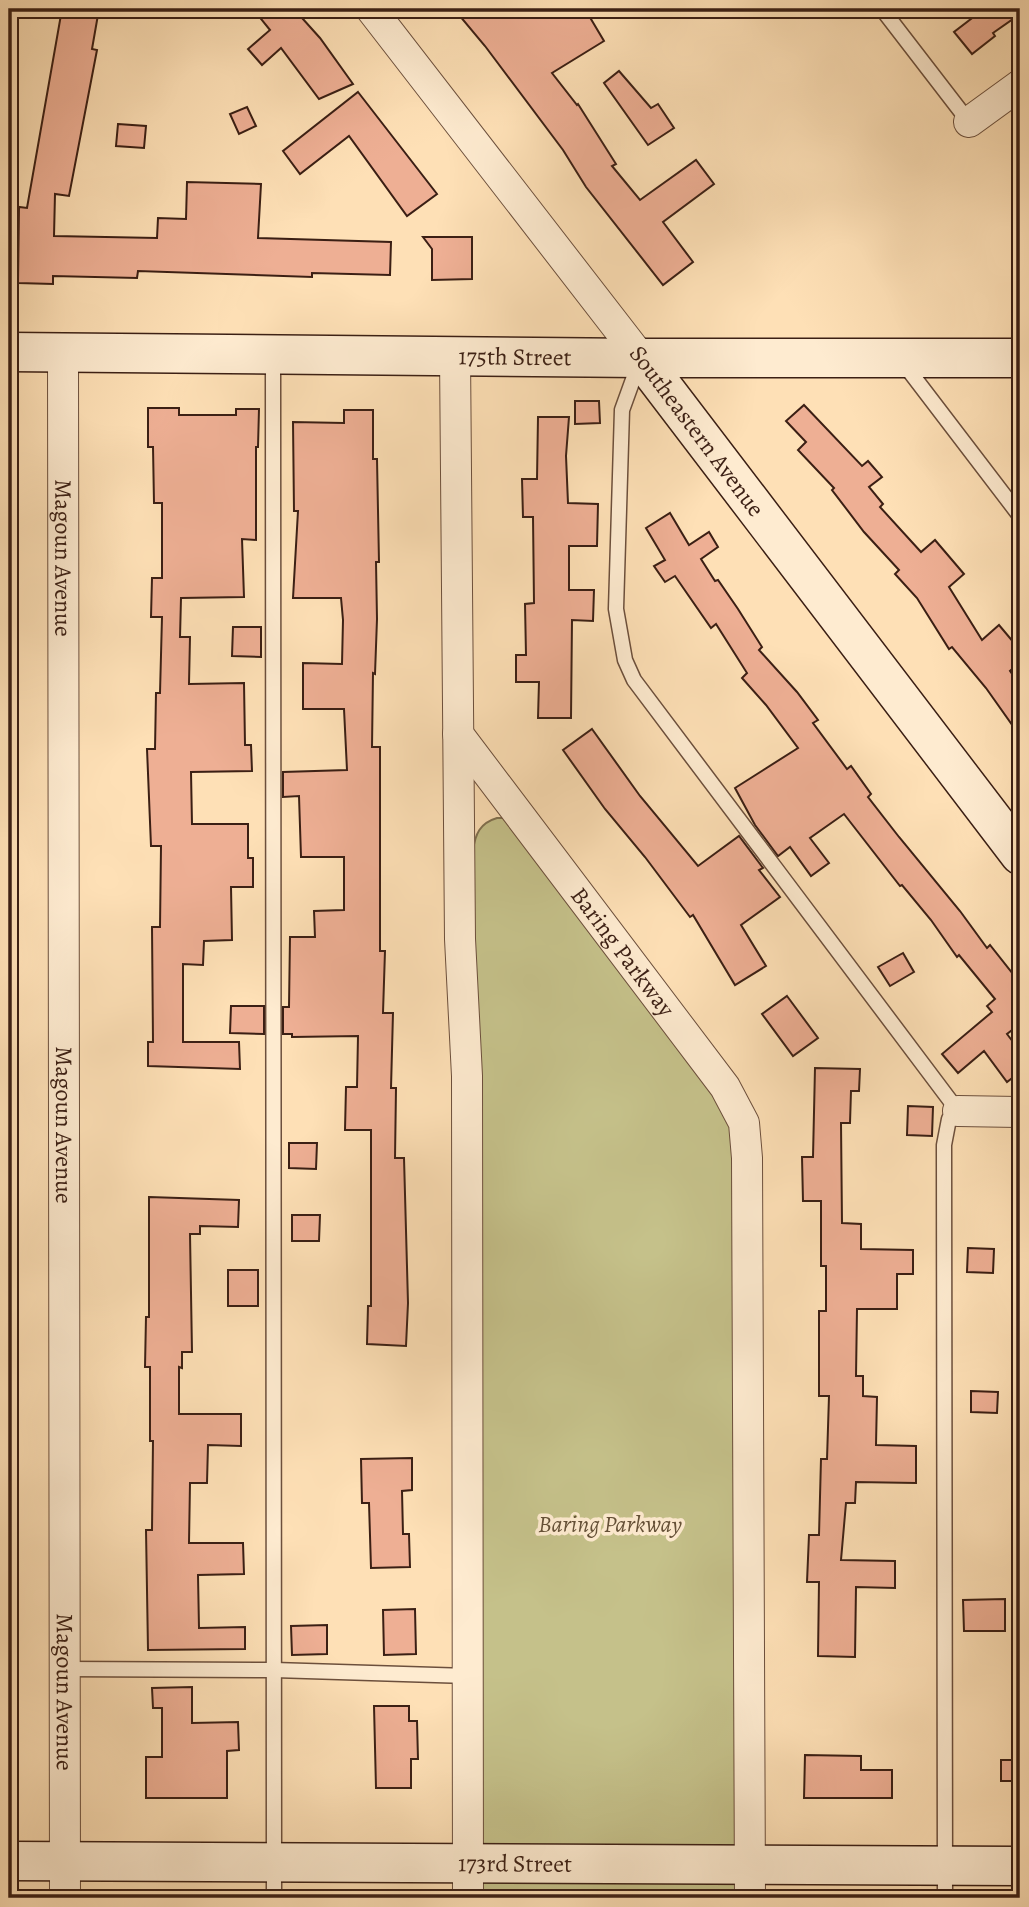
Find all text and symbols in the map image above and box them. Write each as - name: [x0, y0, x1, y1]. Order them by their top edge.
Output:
- street label: Southeastern Avenue: [622, 339, 772, 523]
- street label: 175th Street: [458, 340, 572, 373]
- street label: Magoun Avenue: [47, 479, 79, 637]
- street label: Baring Parkway: [563, 880, 682, 1023]
- street label: Magoun Avenue: [48, 1046, 80, 1204]
- park label: Baring Parkway: [538, 1508, 683, 1540]
- street label: Magoun Avenue: [49, 1613, 81, 1771]
- street label: 173rd Street: [458, 1847, 572, 1880]

